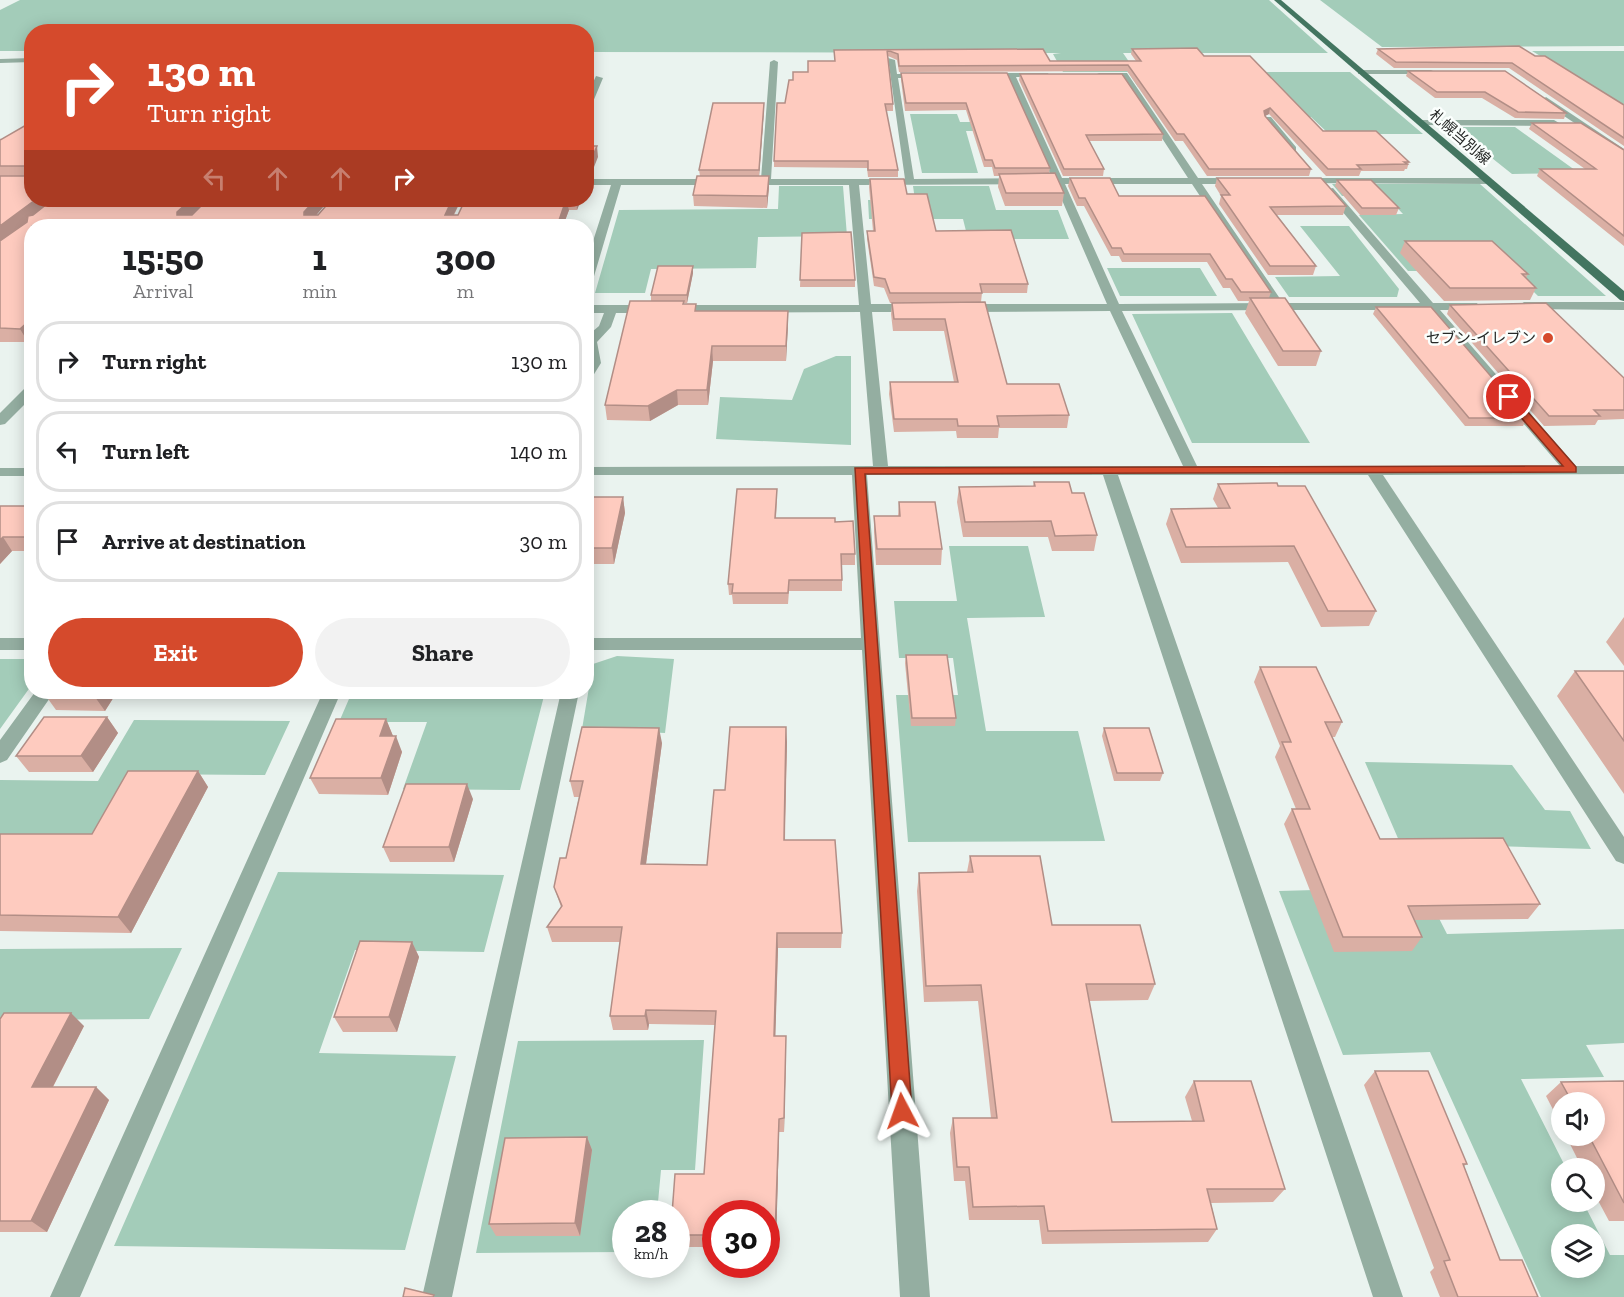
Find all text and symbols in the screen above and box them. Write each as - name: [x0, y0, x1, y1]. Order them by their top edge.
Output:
- text: 130 m: [147, 46, 255, 97]
- icon: right: [48, 48, 126, 126]
- text: Turn right: [147, 97, 271, 129]
- street label: 札幌当別線: [1426, 106, 1494, 168]
- icon: left: [198, 162, 231, 195]
- icon: ahead: [261, 162, 294, 195]
- icon: ahead: [324, 162, 357, 195]
- icon: right: [387, 162, 420, 195]
- text: 15:50: [122, 236, 204, 279]
- text: 1: [312, 236, 327, 279]
- text: 300: [435, 236, 496, 279]
- text: Arrival: [133, 279, 193, 303]
- text: min: [302, 279, 337, 303]
- text: m: [457, 279, 474, 303]
- place label: セブン-イレブン: [1426, 329, 1536, 347]
- marker: セブン-イレブン: [1541, 331, 1555, 345]
- icon: right: [51, 345, 84, 378]
- text: Turn right: [102, 348, 206, 375]
- text: 130 m: [511, 348, 567, 375]
- pin: [1483, 371, 1534, 422]
- icon: arrive: [1492, 380, 1525, 413]
- icon: left: [51, 435, 84, 468]
- text: Turn left: [102, 438, 189, 465]
- text: 140 m: [510, 438, 567, 465]
- icon: arrive: [51, 525, 84, 558]
- text: Arrive at destination: [102, 528, 305, 555]
- text: 30 m: [520, 528, 567, 555]
- button: Exit: [48, 618, 303, 687]
- button: Share: [315, 618, 570, 687]
- position arrow: [870, 1079, 934, 1143]
- map controls: [1551, 1092, 1605, 1278]
- button: sound: [1551, 1092, 1605, 1146]
- button: search: [1551, 1158, 1605, 1212]
- speed limit sign: 30: [702, 1200, 780, 1278]
- text: 28: [635, 1214, 667, 1250]
- button: layers: [1551, 1224, 1605, 1278]
- text: km/h: [634, 1245, 668, 1263]

